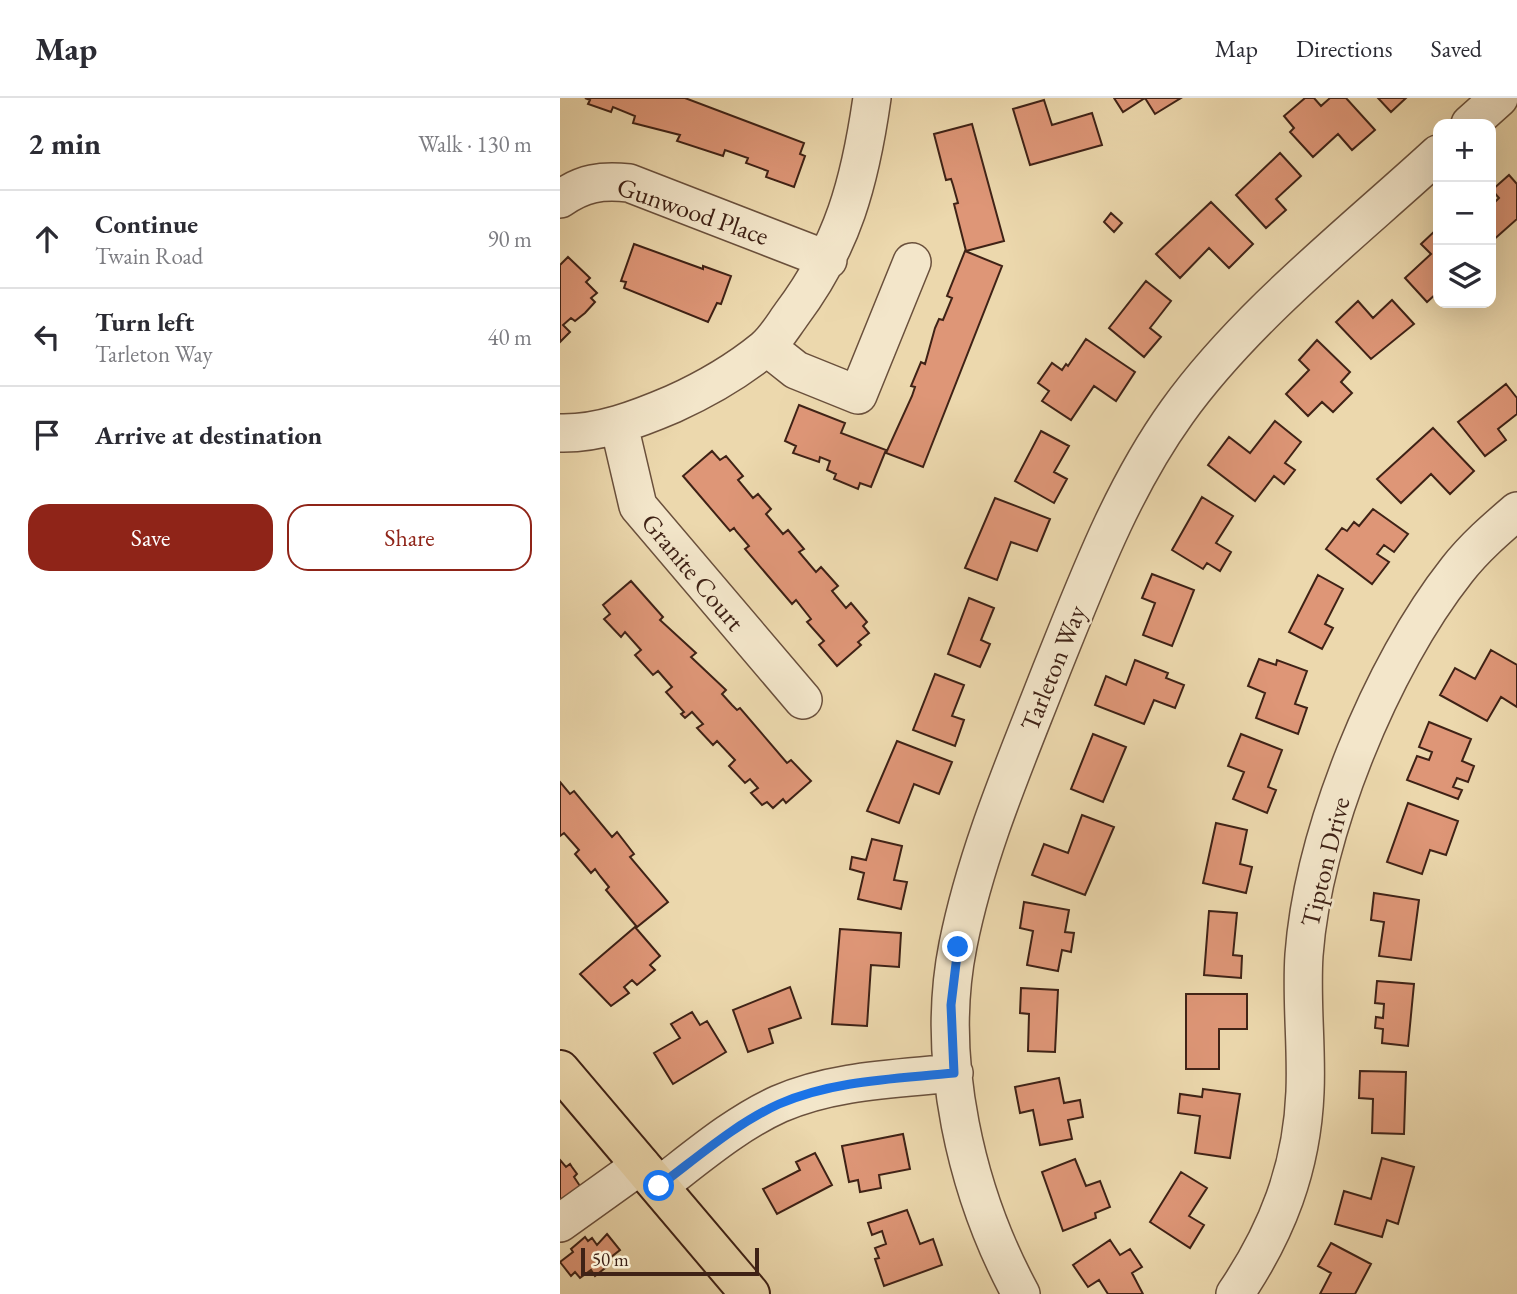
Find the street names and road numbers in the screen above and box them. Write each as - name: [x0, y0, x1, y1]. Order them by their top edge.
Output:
- street label: Gunwood Place: [613, 169, 773, 253]
- street label: Granite Court: [634, 506, 752, 638]
- street label: Tarleton Way: [1012, 599, 1094, 736]
- street label: Tipton Drive: [1292, 793, 1358, 931]

